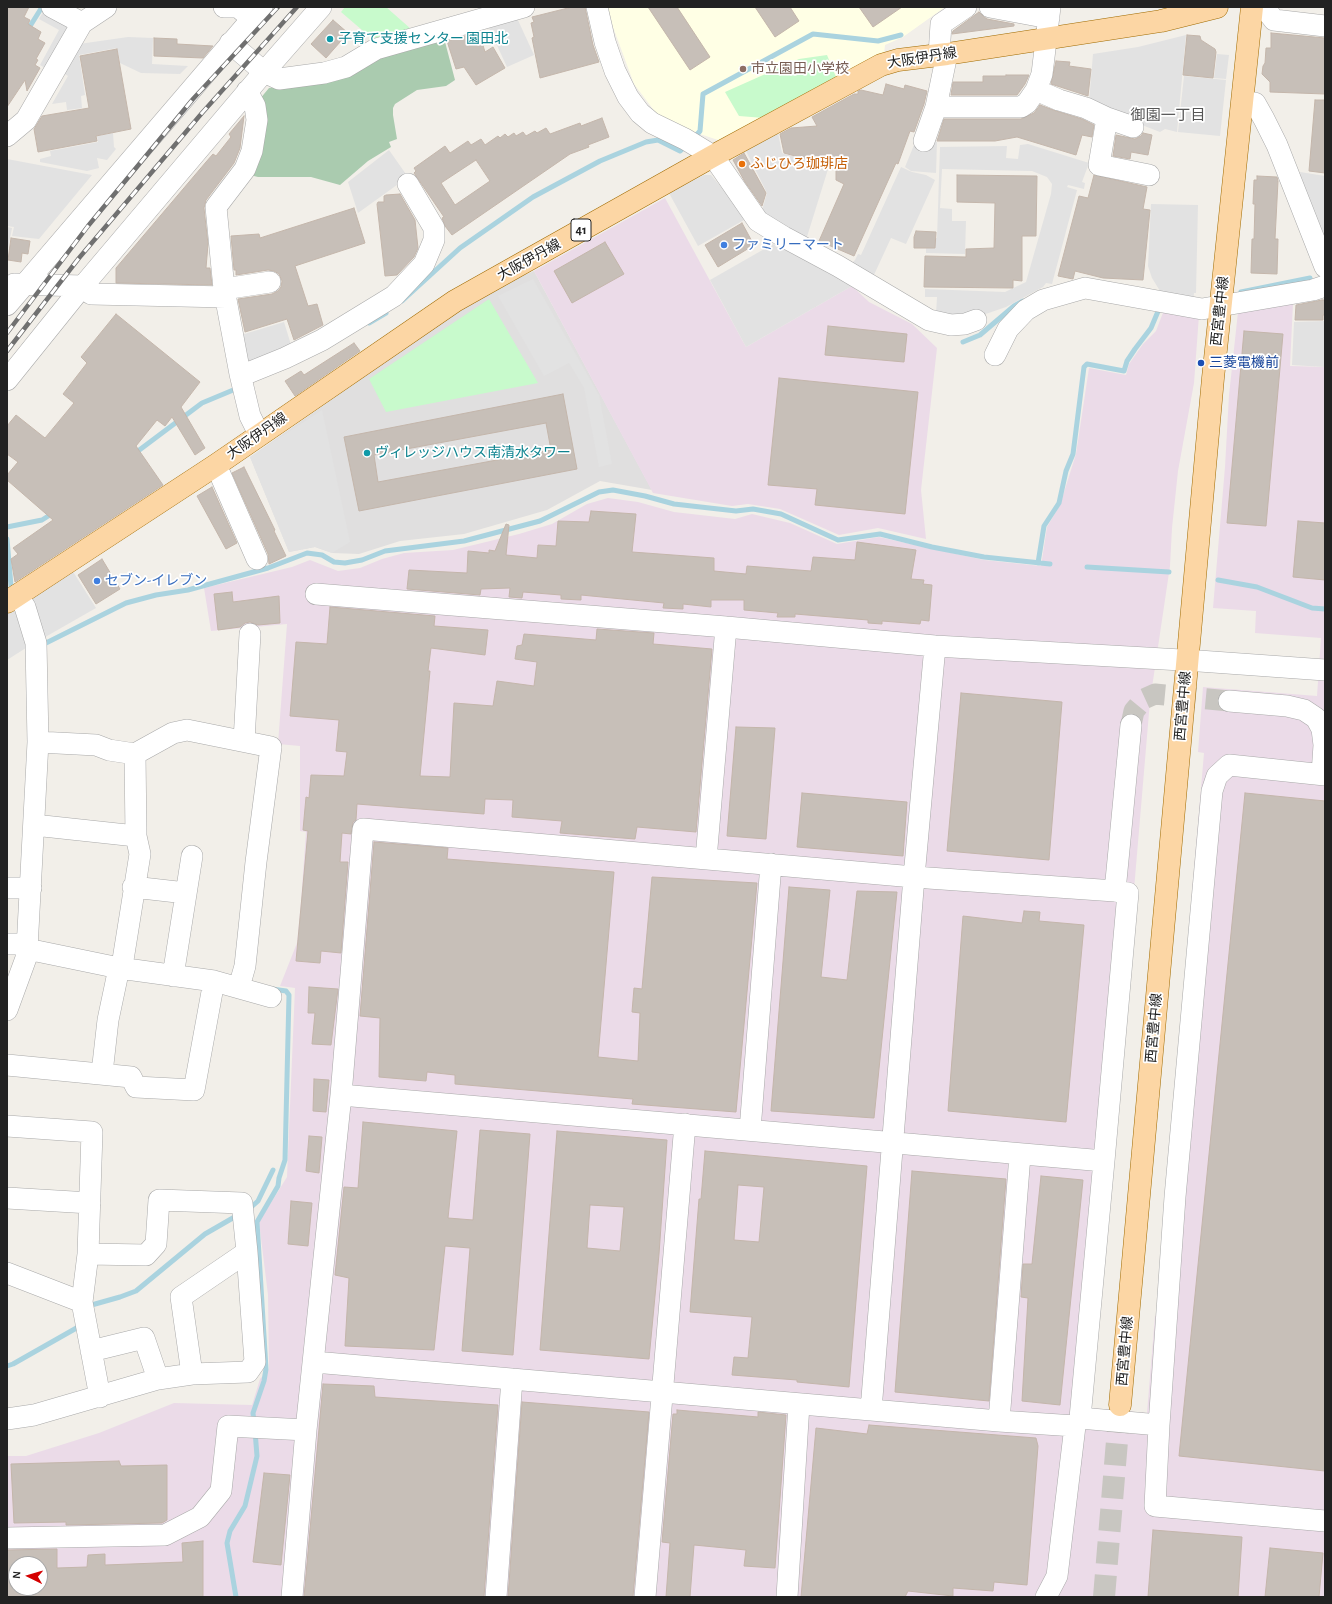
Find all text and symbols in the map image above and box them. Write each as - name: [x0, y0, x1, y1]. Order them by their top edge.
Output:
- place label: 子育て支援センター 園田北: [338, 31, 508, 47]
- marker: 子育て支援センター 園田北: [325, 34, 335, 44]
- street label: 大阪伊丹線: [886, 44, 958, 72]
- place label: 市立園田小学校: [751, 61, 849, 77]
- marker: 市立園田小学校: [738, 64, 748, 74]
- district label: 御園一丁目: [1131, 106, 1205, 124]
- place label: ふじひろ珈琲店: [750, 156, 848, 172]
- marker: ふじひろ珈琲店: [737, 159, 747, 169]
- road number: 41: [571, 219, 591, 241]
- street label: 大阪伊丹線: [494, 236, 564, 284]
- place label: ファミリーマート: [732, 237, 844, 253]
- marker: ファミリーマート: [719, 240, 729, 250]
- street label: 西宮豊中線: [1208, 275, 1232, 347]
- place label: 三菱電機前: [1209, 355, 1279, 371]
- marker: 三菱電機前: [1196, 358, 1206, 368]
- street label: 大阪伊丹線: [224, 409, 290, 463]
- place label: ヴィレッジハウス南清水タワー: [375, 445, 571, 461]
- marker: ヴィレッジハウス南清水タワー: [362, 448, 372, 458]
- place label: セブン-イレブン: [105, 573, 207, 589]
- marker: セブン-イレブン: [92, 576, 102, 586]
- street label: 西宮豊中線: [1172, 670, 1194, 742]
- street label: 西宮豊中線: [1143, 992, 1165, 1064]
- street label: 西宮豊中線: [1114, 1315, 1136, 1387]
- north arrow: [8, 1556, 48, 1596]
- text: N: [11, 1571, 22, 1579]

